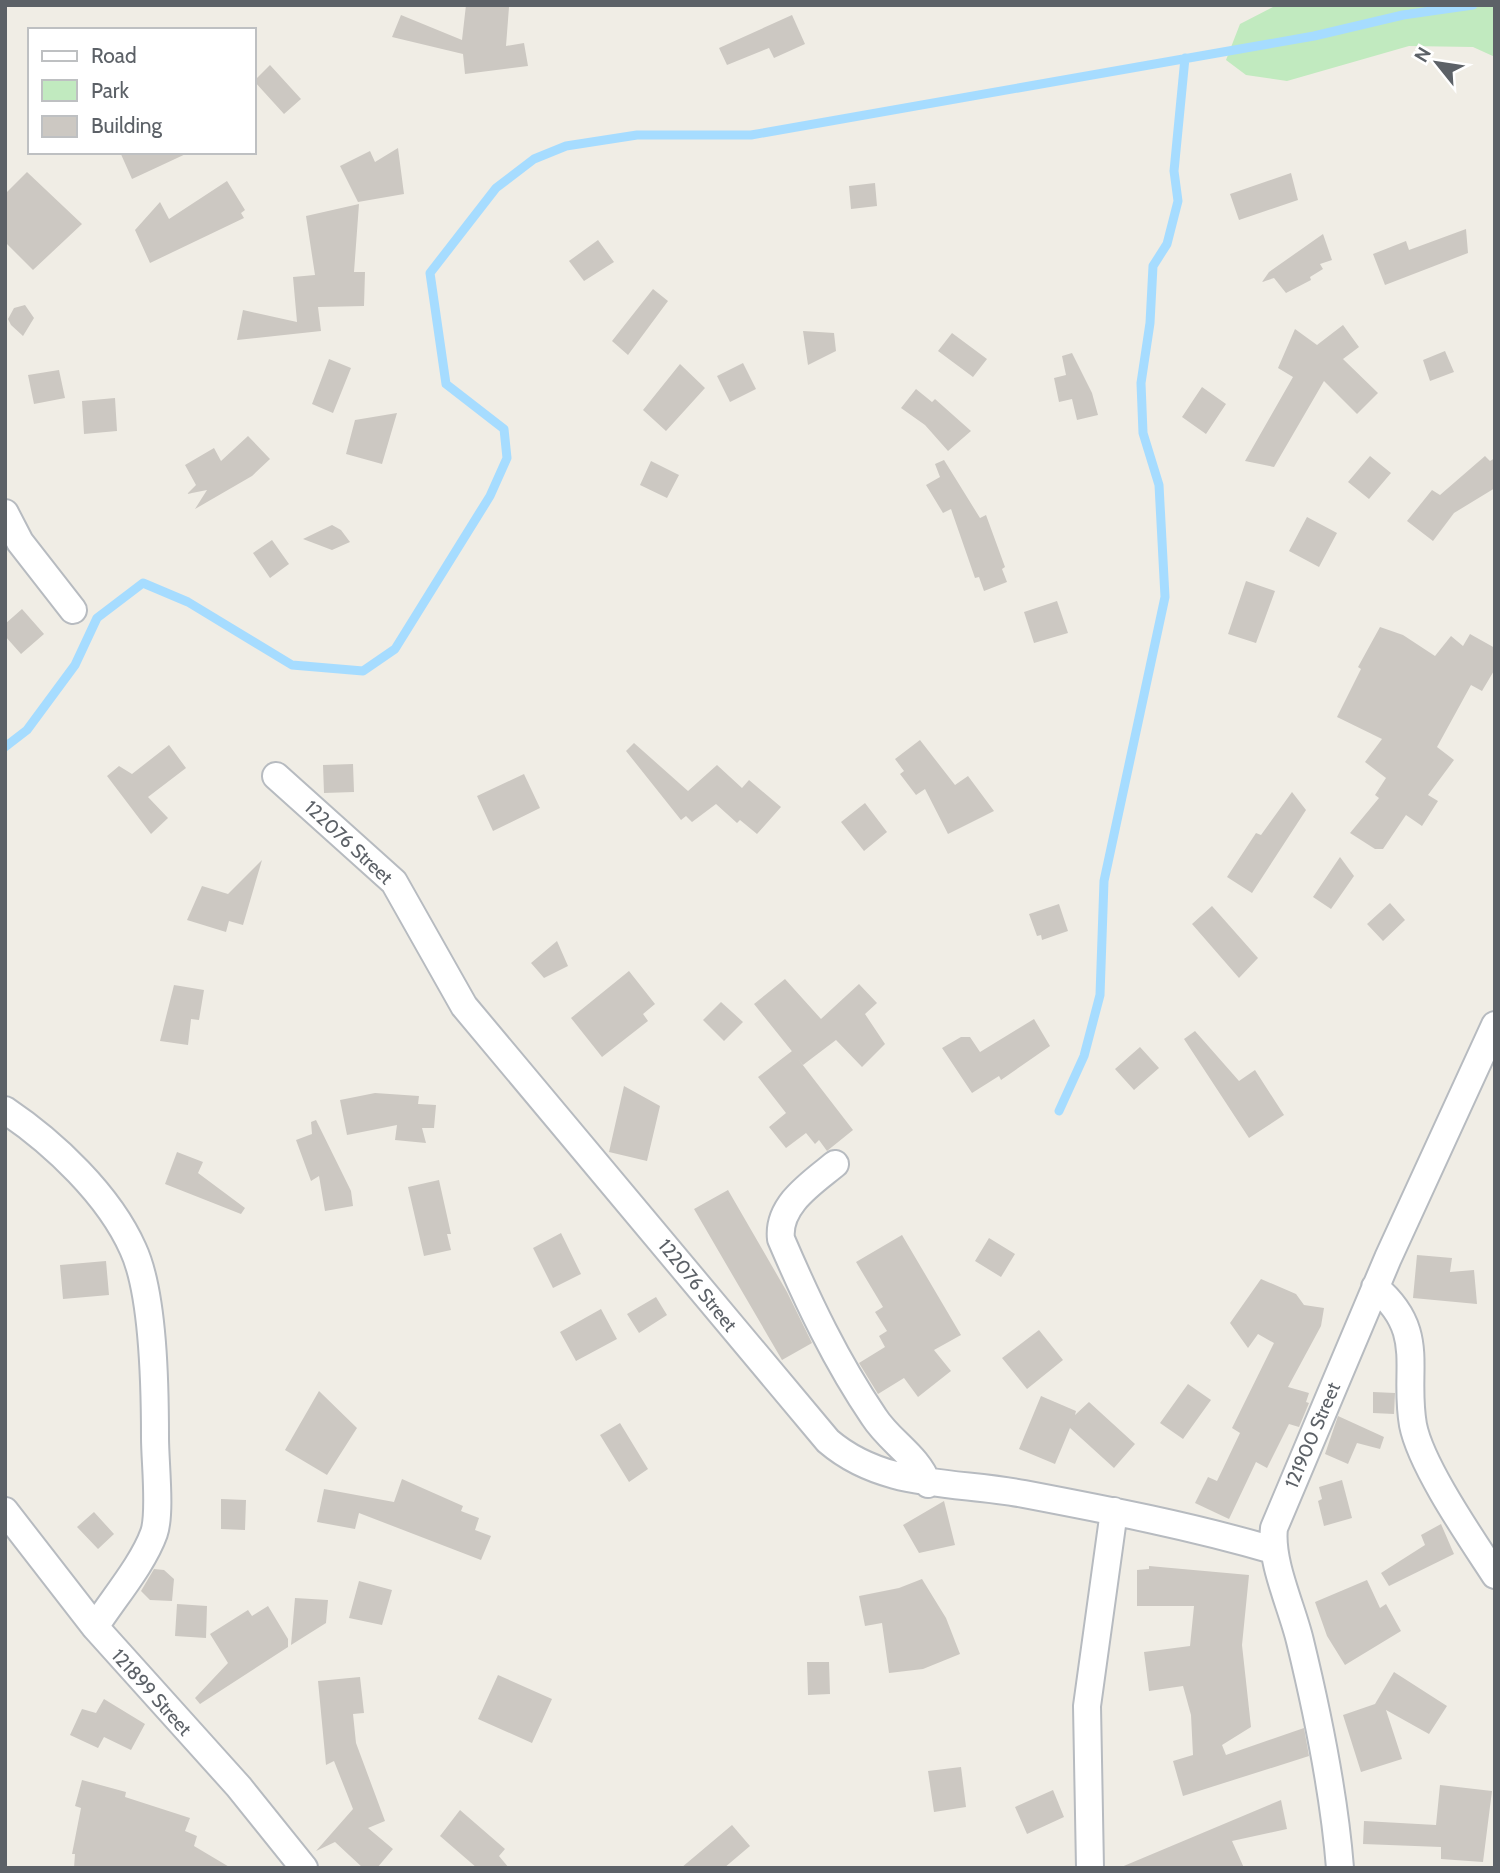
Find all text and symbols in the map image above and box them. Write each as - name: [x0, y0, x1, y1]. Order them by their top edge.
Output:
- legend: [28, 28, 256, 154]
- north arrow: [1402, 28, 1472, 98]
- text: Road: [91, 43, 137, 68]
- text: N: [1409, 43, 1436, 66]
- text: Park: [91, 78, 129, 103]
- text: Building: [91, 113, 163, 138]
- street label: 122076 Street: [300, 796, 398, 889]
- street label: 122076 Street: [653, 1234, 742, 1337]
- street label: 121900 Street: [1280, 1378, 1345, 1492]
- street label: 121899 Street: [107, 1644, 197, 1741]

